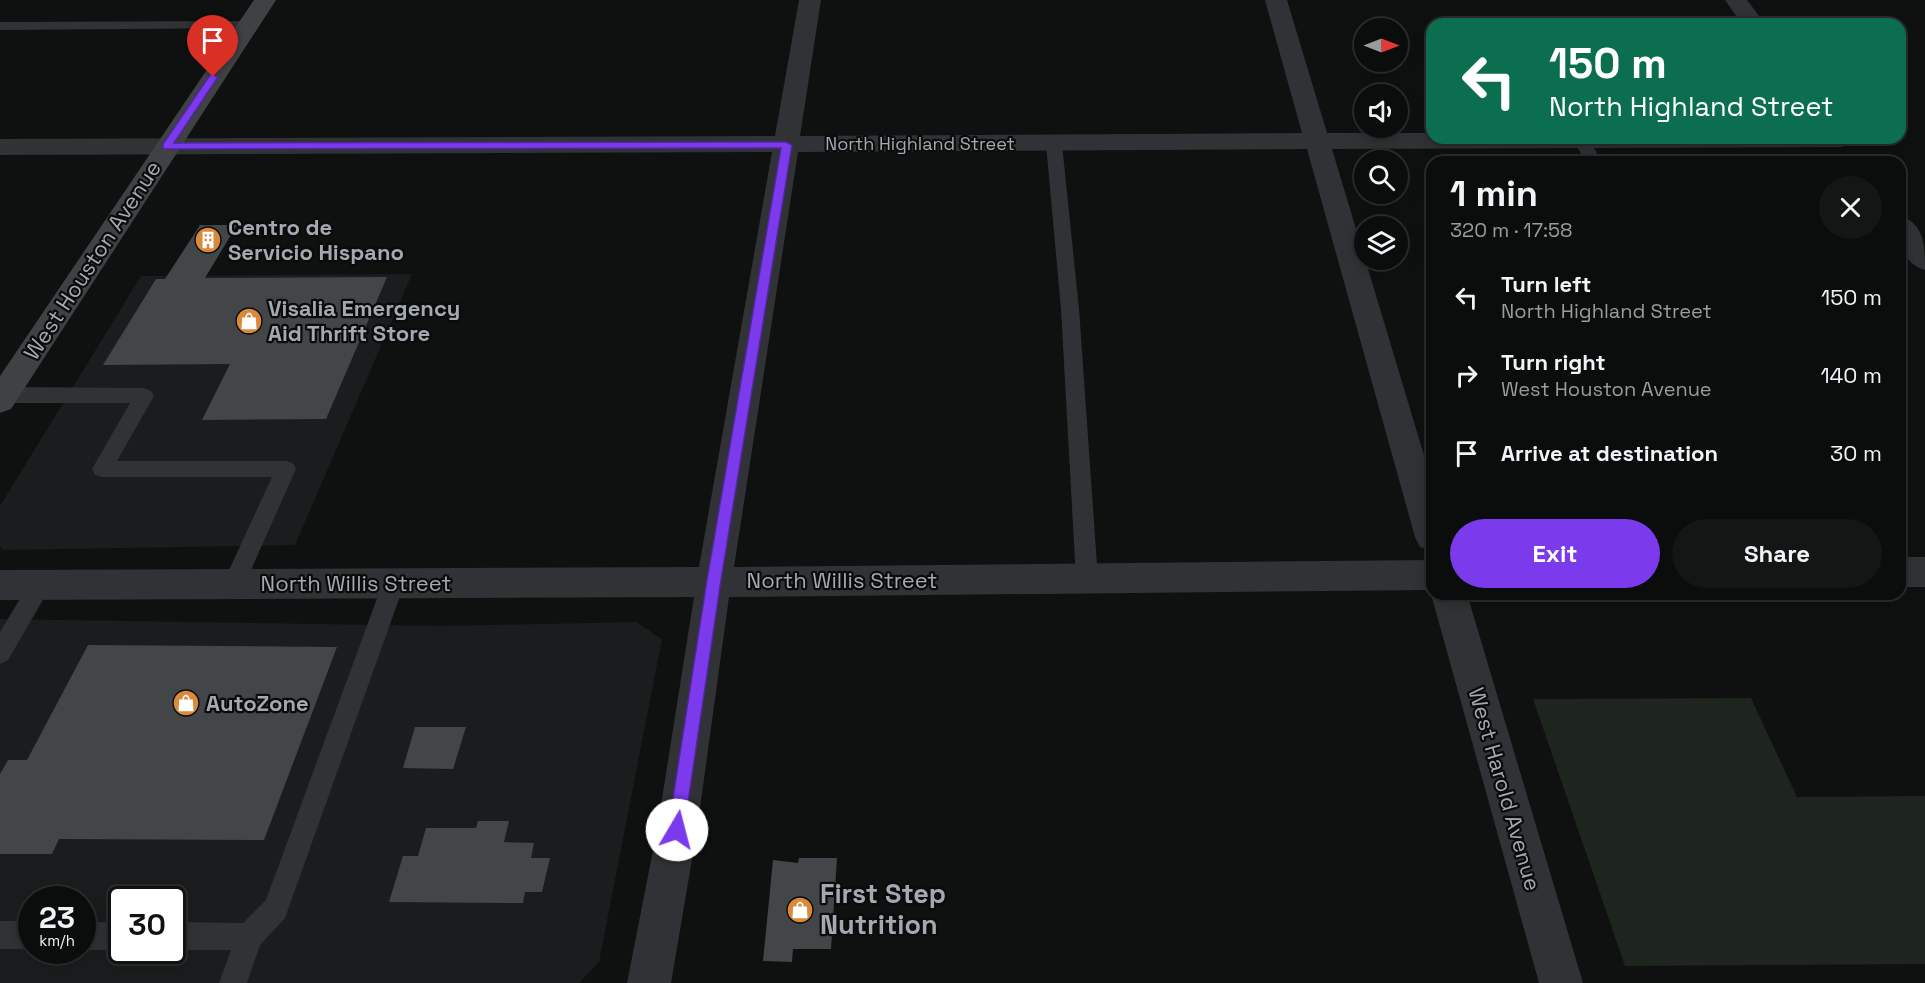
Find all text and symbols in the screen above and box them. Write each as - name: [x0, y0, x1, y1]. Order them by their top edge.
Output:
- pin: [187, 15, 238, 77]
- north arrow: [1354, 18, 1408, 72]
- map controls: [1354, 18, 1408, 270]
- icon: arrive: [196, 24, 229, 57]
- text: 150 m: [1549, 37, 1667, 90]
- icon: left: [1450, 42, 1528, 120]
- button: sound: [1354, 84, 1408, 138]
- text: North Highland Street: [1549, 89, 1833, 124]
- street label: North Highland Street: [825, 132, 1015, 155]
- button: search: [1354, 150, 1408, 204]
- street label: West Houston Avenue: [17, 155, 167, 365]
- text: 1 min: [1450, 171, 1538, 217]
- button: close: [1819, 176, 1882, 239]
- place label: Centro de Servicio Hispano: [228, 213, 404, 266]
- button: layers: [1354, 216, 1408, 270]
- text: 320 m · 17:58: [1450, 217, 1572, 243]
- building icon: Centro de Servicio Hispano: [193, 225, 223, 255]
- text: Turn left: [1501, 270, 1591, 298]
- icon: left: [1450, 281, 1483, 314]
- text: 150 m: [1821, 283, 1882, 311]
- place label: Visalia Emergency Aid Thrift Store: [268, 294, 460, 347]
- text: North Highland Street: [1501, 298, 1712, 324]
- shop icon: Visalia Emergency Aid Thrift Store: [234, 306, 264, 336]
- text: Turn right: [1501, 348, 1606, 376]
- icon: right: [1450, 359, 1483, 392]
- text: 140 m: [1820, 361, 1882, 389]
- text: West Houston Avenue: [1501, 376, 1712, 402]
- icon: arrive: [1450, 437, 1483, 470]
- text: Arrive at destination: [1501, 439, 1718, 467]
- text: 30 m: [1830, 439, 1882, 467]
- button: Exit: [1450, 519, 1660, 588]
- button: Share: [1672, 519, 1882, 588]
- street label: North Willis Street: [747, 566, 937, 594]
- street label: North Willis Street: [261, 569, 451, 597]
- street label: West Harold Avenue: [1463, 684, 1547, 894]
- shop icon: AutoZone: [171, 688, 201, 718]
- place label: AutoZone: [206, 689, 309, 717]
- position arrow: [645, 798, 709, 862]
- place label: First Step Nutrition: [820, 876, 946, 942]
- speed limit sign: 30: [108, 886, 186, 964]
- shop icon: First Step Nutrition: [785, 895, 815, 925]
- text: 23: [39, 898, 75, 937]
- text: km/h: [39, 931, 75, 950]

